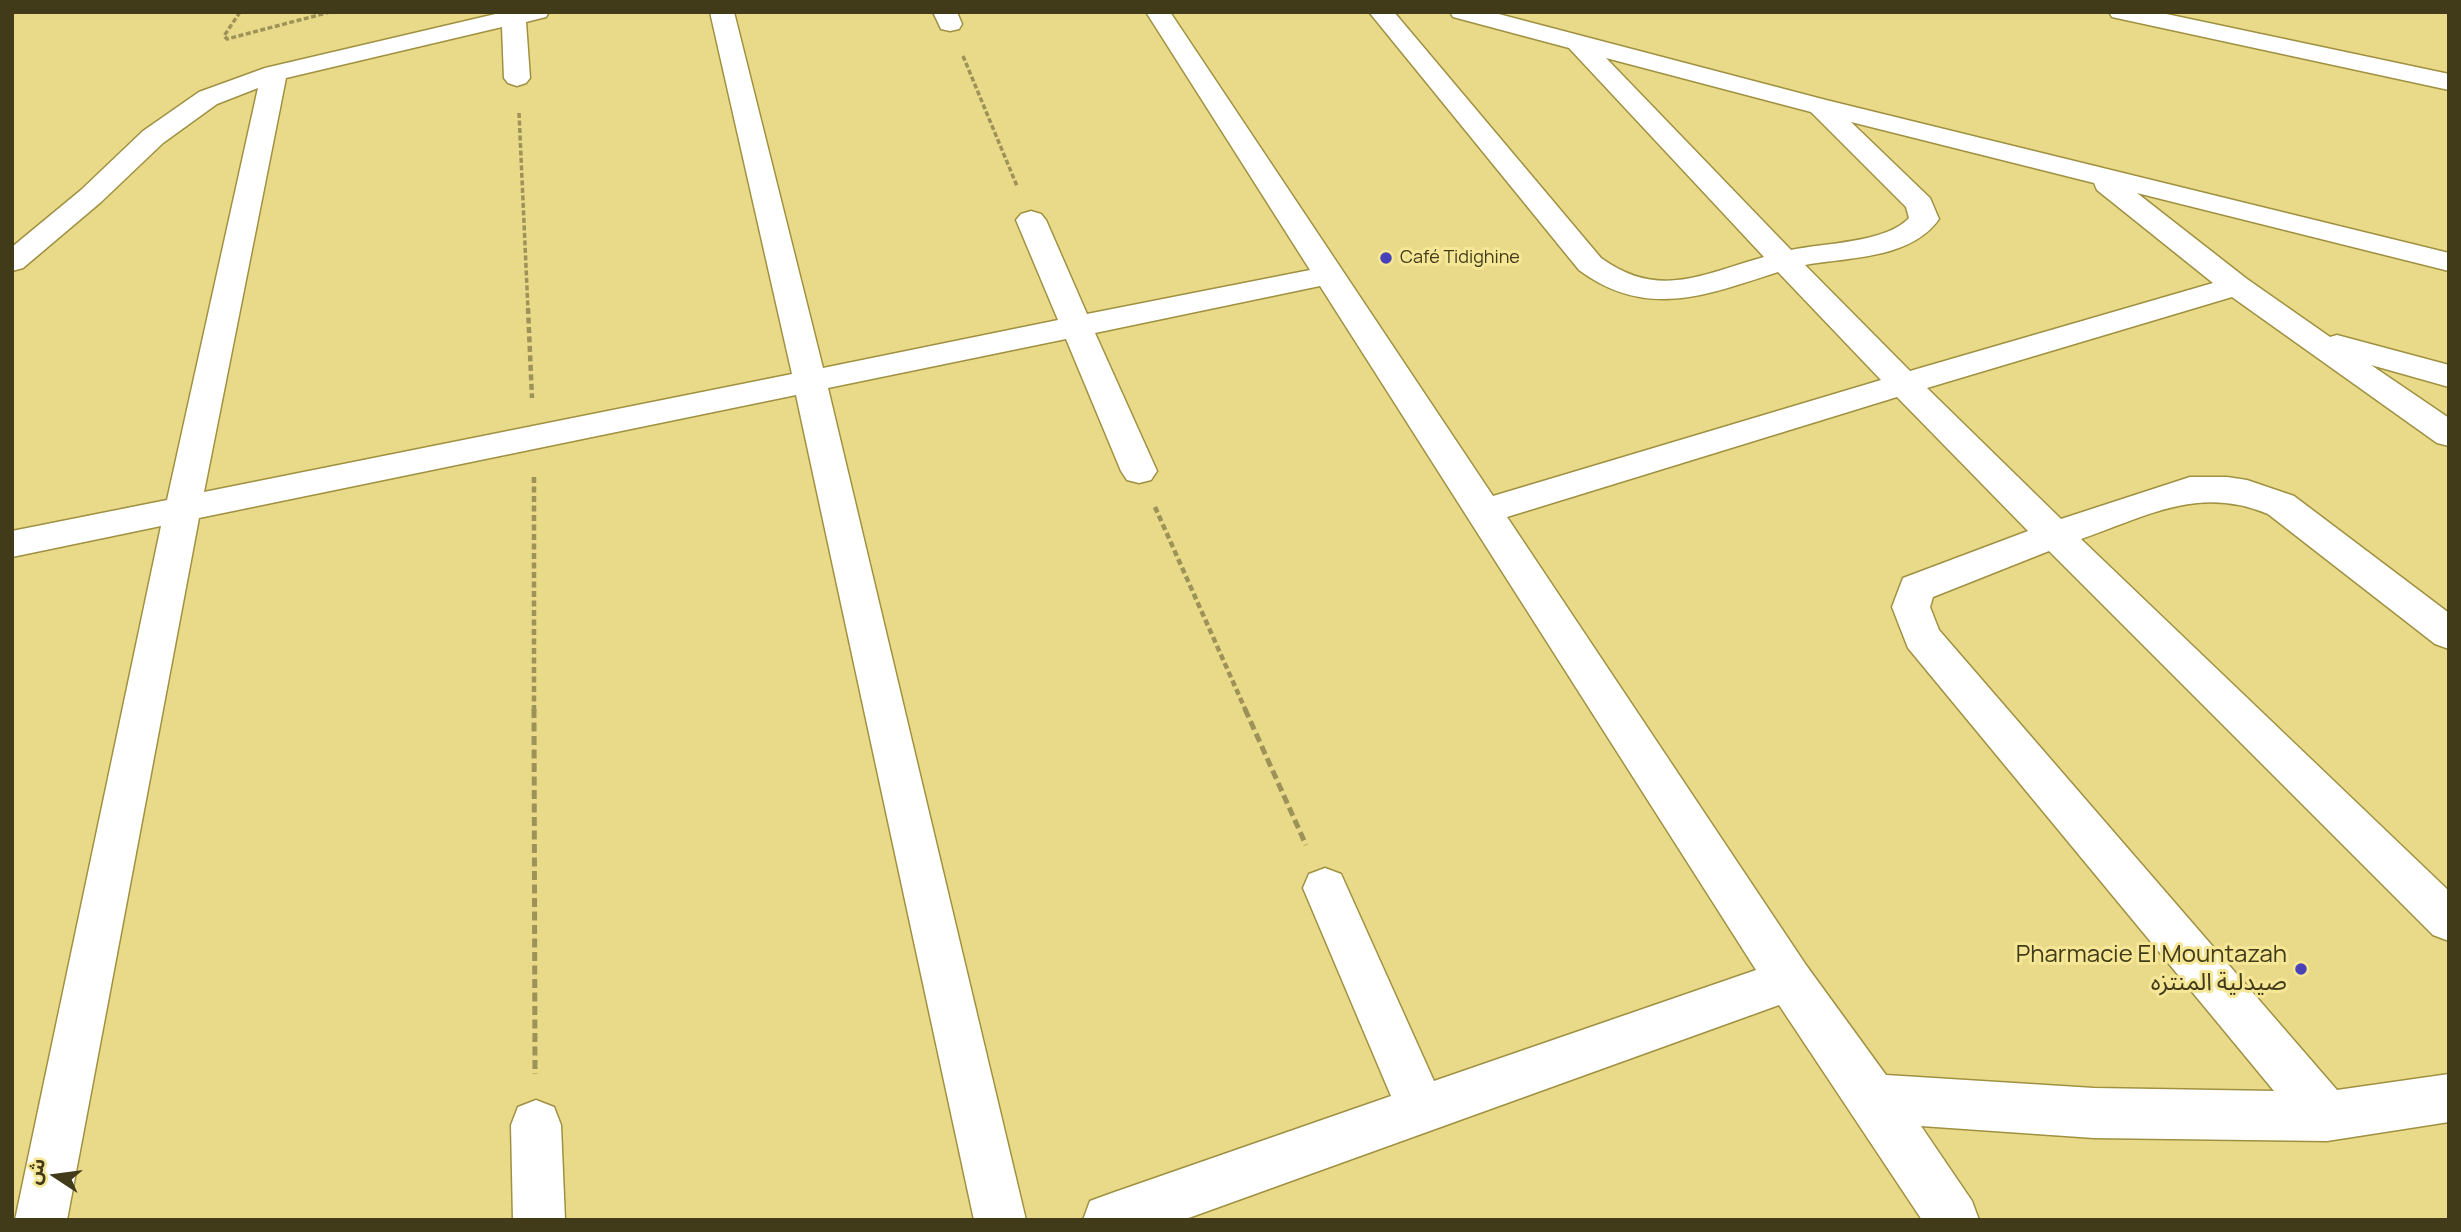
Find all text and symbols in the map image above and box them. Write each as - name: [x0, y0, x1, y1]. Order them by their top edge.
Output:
- place label: Café Tidighine: [1400, 247, 1520, 269]
- marker: Café Tidighine: [1378, 250, 1394, 266]
- place label: Pharmacie El Mountazah صيدلية المنتزه: [2016, 941, 2287, 997]
- marker: Pharmacie El Mountazah صيدلية المنتزه: [2293, 961, 2309, 977]
- north arrow: [21, 1141, 91, 1211]
- text: ش: [20, 1156, 51, 1187]

